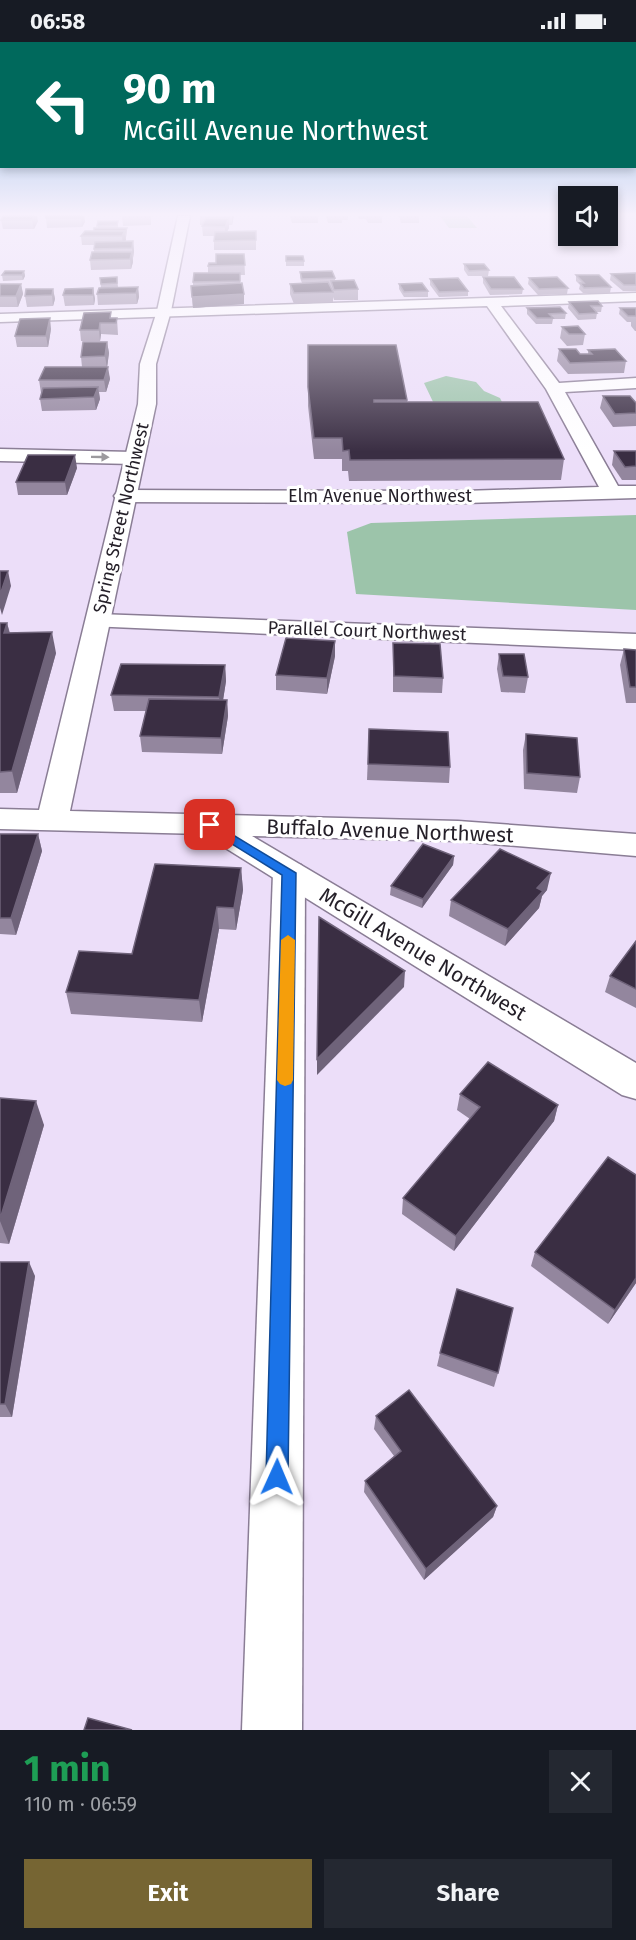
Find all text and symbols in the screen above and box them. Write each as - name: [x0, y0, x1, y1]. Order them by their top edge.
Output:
- text: 06:58: [30, 8, 85, 35]
- text: 90 m: [123, 64, 217, 114]
- icon: left: [24, 66, 102, 144]
- text: McGill Avenue Northwest: [123, 115, 428, 147]
- map controls: [558, 186, 618, 246]
- button: sound: [558, 186, 618, 246]
- street label: Spring Street Northwest: [88, 420, 154, 616]
- one-way arrow: [91, 453, 110, 462]
- street label: Elm Avenue Northwest: [288, 485, 472, 507]
- street label: Parallel Court Northwest: [267, 617, 467, 645]
- pin: [184, 799, 235, 850]
- icon: arrive: [193, 808, 226, 841]
- street label: Buffalo Avenue Northwest: [266, 814, 515, 848]
- street label: McGill Avenue Northwest: [315, 882, 532, 1026]
- position arrow: [245, 1445, 309, 1509]
- text: 1 min: [24, 1747, 111, 1791]
- button: close: [549, 1750, 612, 1813]
- text: 110 m · 06:59: [24, 1792, 137, 1816]
- button: Exit: [24, 1859, 312, 1928]
- button: Share: [324, 1859, 612, 1928]

